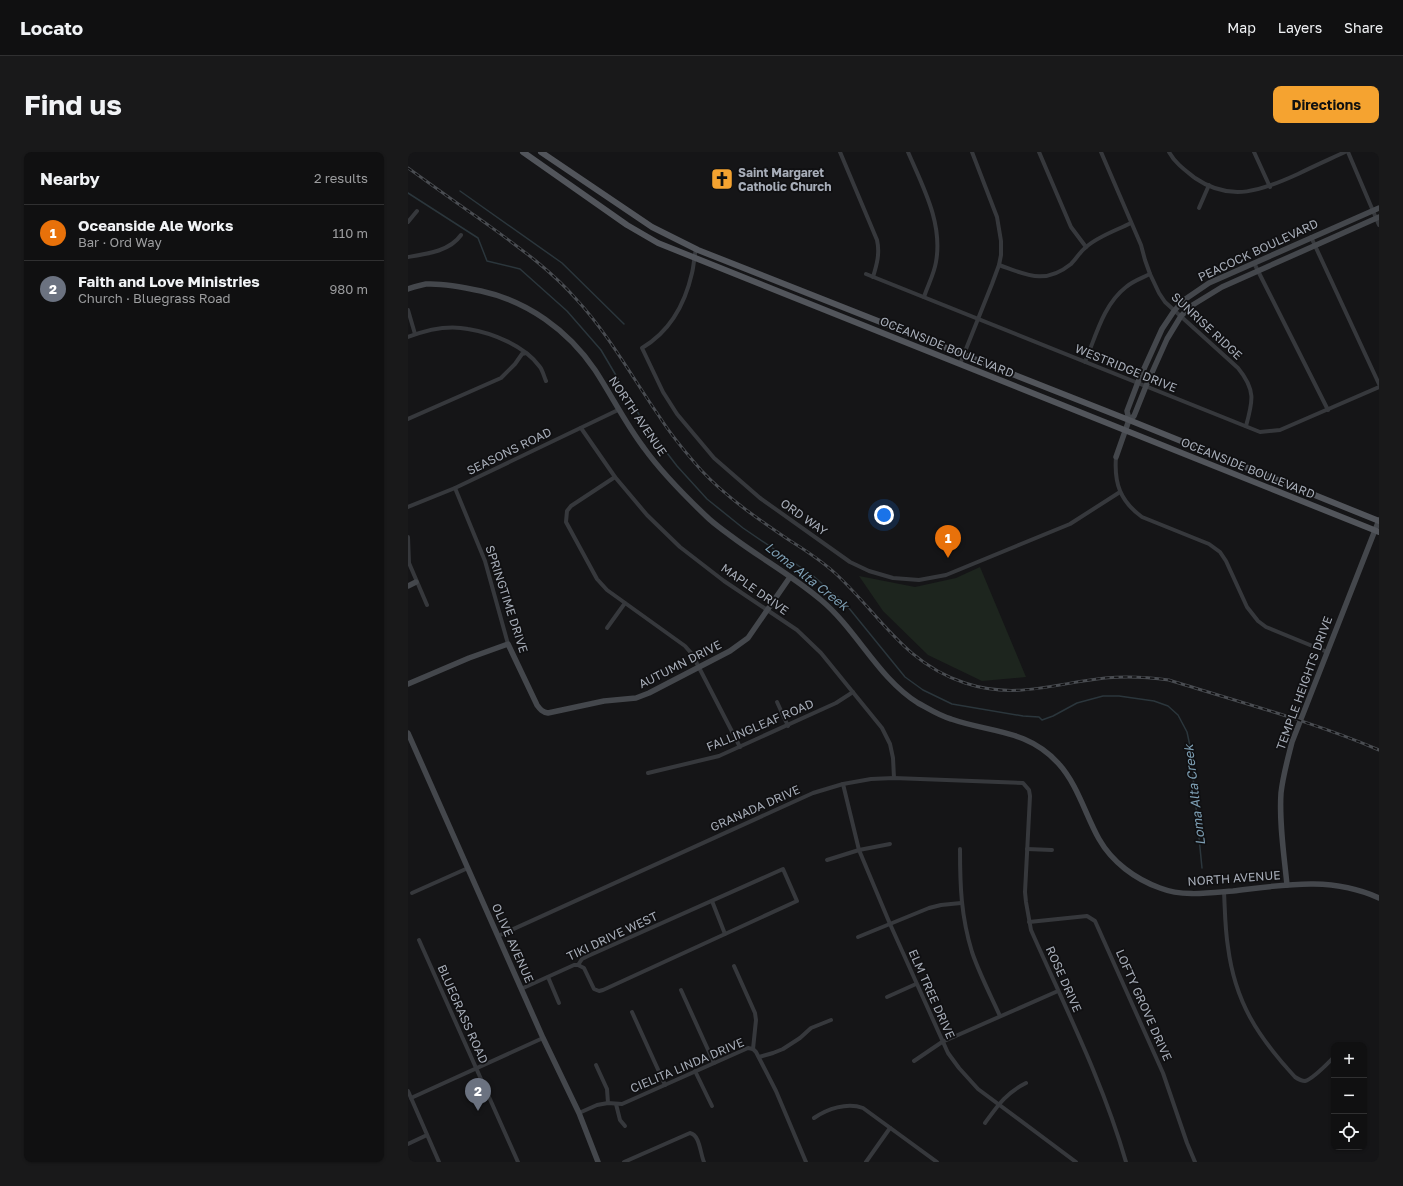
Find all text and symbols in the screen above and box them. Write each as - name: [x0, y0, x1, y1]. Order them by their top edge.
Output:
- text: Locato: [20, 16, 83, 39]
- text: Map: [1227, 19, 1256, 36]
- text: Layers: [1278, 19, 1322, 36]
- text: Share: [1344, 19, 1383, 36]
- button: Directions: [1273, 86, 1379, 123]
- text: Find us: [24, 88, 122, 121]
- place label: Saint Margaret Catholic Church: [738, 165, 832, 194]
- church icon: Saint Margaret Catholic Church: [709, 166, 735, 192]
- text: Nearby: [40, 168, 100, 189]
- text: 2 results: [314, 170, 368, 186]
- text: Oceanside Ale Works: [78, 216, 233, 234]
- street label: PEACOCK BOULEVARD: [1196, 216, 1320, 284]
- text: 1: [50, 225, 56, 241]
- text: 110 m: [333, 225, 368, 241]
- text: Bar · Ord Way: [78, 234, 162, 250]
- text: Faith and Love Ministries: [78, 272, 260, 290]
- text: 2: [49, 281, 57, 297]
- text: 980 m: [329, 281, 368, 297]
- street label: SUNRISE RIDGE: [1168, 289, 1246, 363]
- text: Church · Bluegrass Road: [78, 290, 231, 306]
- street label: OCEANSIDE BOULEVARD: [878, 313, 1016, 381]
- street label: WESTRIDGE DRIVE: [1073, 341, 1179, 395]
- street label: NORTH AVENUE: [606, 373, 670, 459]
- street label: SEASONS ROAD: [464, 424, 554, 478]
- street label: OCEANSIDE BOULEVARD: [1179, 434, 1317, 502]
- street label: ORD WAY: [778, 495, 831, 539]
- your location: [874, 505, 894, 525]
- pin: 1: [935, 525, 961, 558]
- water label: Loma Alta Creek: [762, 538, 853, 615]
- street label: SPRINGTIME DRIVE: [483, 543, 531, 655]
- street label: MAPLE DRIVE: [718, 560, 792, 618]
- street label: TEMPLE HEIGHTS DRIVE: [1273, 614, 1335, 752]
- street label: AUTUMN DRIVE: [636, 637, 724, 691]
- street label: FALLINGLEAF ROAD: [704, 696, 816, 754]
- water label: Loma Alta Creek: [1180, 742, 1208, 846]
- street label: GRANADA DRIVE: [708, 781, 802, 835]
- street label: NORTH AVENUE: [1187, 867, 1281, 889]
- street label: OLIVE AVENUE: [489, 901, 537, 985]
- street label: TIKI DRIVE WEST: [564, 908, 660, 964]
- street label: ROSE DRIVE: [1043, 944, 1085, 1014]
- street label: ELM TREE DRIVE: [906, 947, 958, 1041]
- street label: LOFTY GROVE DRIVE: [1113, 947, 1175, 1063]
- street label: BLUEGRASS ROAD: [434, 962, 492, 1066]
- street label: CIELITA LINDA DRIVE: [628, 1034, 746, 1096]
- map controls: [1331, 1042, 1367, 1150]
- button: +: [1331, 1042, 1367, 1078]
- pin: 2: [465, 1078, 491, 1111]
- button: −: [1331, 1078, 1367, 1114]
- button: locate: [1331, 1114, 1367, 1150]

